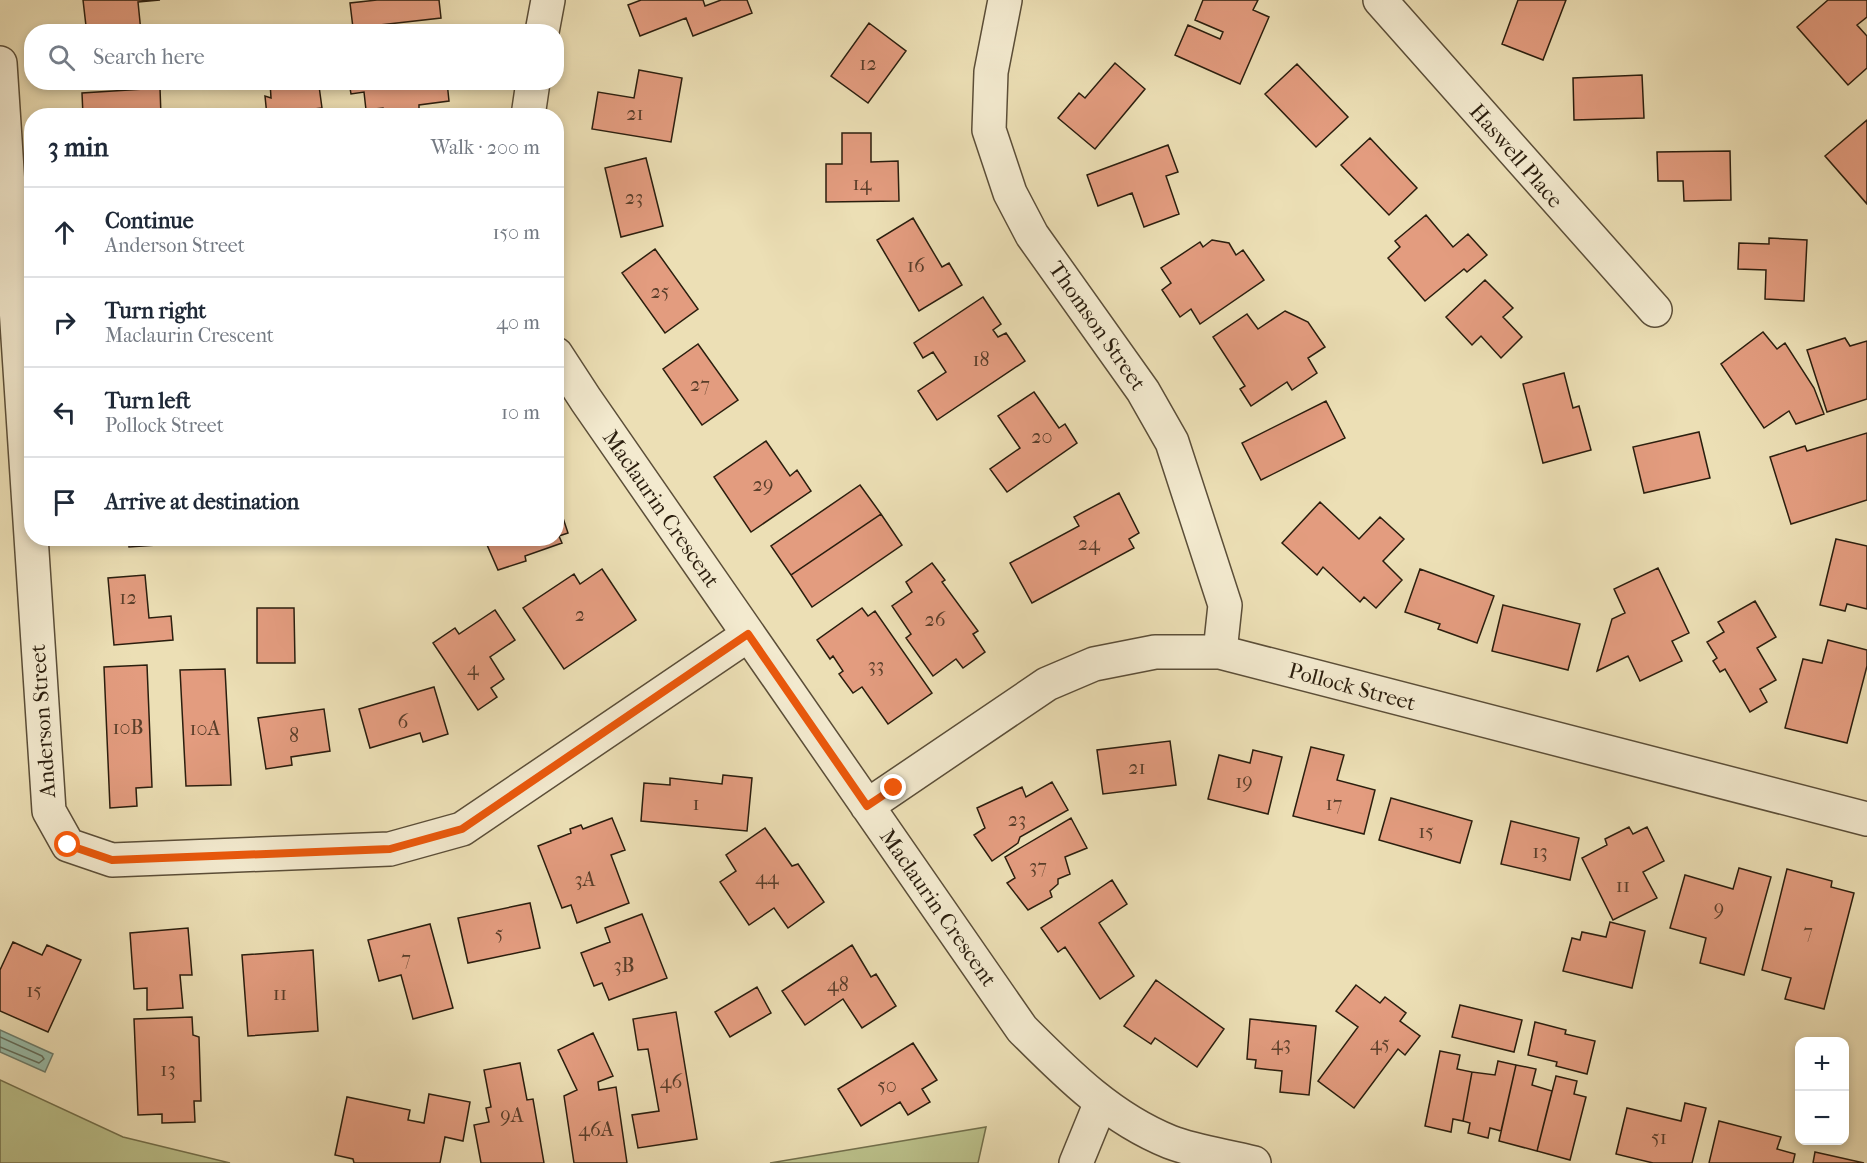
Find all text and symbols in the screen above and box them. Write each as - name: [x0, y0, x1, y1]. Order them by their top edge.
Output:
- search box: [24, 24, 564, 90]
- icon: search: [45, 41, 78, 74]
- text: Search here: [93, 44, 205, 70]
- house number: 12: [859, 52, 877, 75]
- street label: Haswell Place: [1464, 99, 1568, 213]
- house number: 21: [626, 102, 644, 125]
- text: 3 min: [48, 132, 109, 163]
- text: Walk · 200 m: [431, 136, 540, 159]
- house number: 14: [853, 172, 873, 195]
- house number: 23: [625, 186, 643, 209]
- text: Continue: [105, 208, 194, 234]
- icon: ahead: [48, 216, 81, 249]
- text: 150 m: [492, 221, 540, 244]
- text: Anderson Street: [105, 234, 245, 257]
- house number: 16: [907, 254, 925, 277]
- street label: Thomson Street: [1043, 256, 1151, 396]
- house number: 25: [651, 280, 669, 303]
- text: Turn right: [105, 298, 206, 324]
- icon: right: [48, 306, 81, 339]
- text: 40 m: [496, 311, 540, 334]
- text: Maclaurin Crescent: [105, 324, 274, 347]
- house number: 18: [972, 348, 990, 371]
- house number: 27: [690, 373, 710, 396]
- text: Turn left: [105, 388, 191, 414]
- icon: left: [48, 396, 81, 429]
- text: 10 m: [501, 401, 540, 424]
- text: Pollock Street: [105, 414, 224, 437]
- street label: Maclaurin Crescent: [597, 425, 725, 593]
- house number: 20: [1031, 425, 1053, 448]
- house number: 29: [753, 473, 773, 496]
- icon: arrive: [48, 486, 81, 519]
- text: Arrive at destination: [105, 489, 299, 515]
- house number: 24: [1078, 532, 1101, 555]
- house number: 12: [119, 586, 137, 609]
- house number: 2: [575, 603, 585, 626]
- house number: 26: [924, 608, 946, 631]
- street label: Anderson Street: [25, 643, 61, 800]
- house number: 33: [868, 654, 884, 677]
- house number: 4: [467, 657, 480, 680]
- street label: Pollock Street: [1286, 658, 1419, 717]
- house number: 6: [398, 710, 409, 733]
- house number: 10B: [112, 716, 144, 739]
- house number: 10A: [189, 717, 222, 740]
- house number: 8: [289, 724, 299, 747]
- house number: 21: [1128, 756, 1146, 779]
- house number: 19: [1235, 770, 1253, 793]
- route end: [880, 774, 906, 800]
- house number: 1: [692, 792, 700, 815]
- house number: 17: [1326, 792, 1343, 815]
- house number: 23: [1008, 808, 1026, 831]
- house number: 15: [1418, 820, 1434, 843]
- street label: Maclaurin Crescent: [874, 824, 1002, 992]
- route start: [54, 831, 80, 857]
- house number: 13: [1532, 840, 1548, 863]
- house number: 37: [1029, 855, 1047, 878]
- house number: 44: [755, 866, 780, 889]
- house number: 3A: [574, 868, 597, 891]
- house number: 11: [1616, 874, 1630, 897]
- house number: 9: [1714, 897, 1724, 920]
- house number: 7: [1803, 920, 1813, 943]
- house number: 5: [495, 922, 503, 945]
- house number: 7: [401, 947, 411, 970]
- house number: 3B: [613, 954, 635, 977]
- house number: 48: [827, 973, 849, 996]
- house number: 15: [26, 979, 42, 1002]
- house number: 11: [273, 982, 287, 1005]
- house number: 43: [1271, 1032, 1291, 1055]
- house number: 45: [1370, 1032, 1390, 1055]
- map controls: [1795, 1037, 1849, 1145]
- button: +: [1795, 1037, 1849, 1091]
- house number: 13: [160, 1058, 176, 1081]
- house number: 46: [660, 1070, 682, 1093]
- house number: 50: [877, 1074, 897, 1097]
- button: −: [1795, 1091, 1849, 1145]
- house number: 9A: [500, 1104, 525, 1127]
- house number: 46A: [578, 1118, 615, 1141]
- house number: 51: [1651, 1126, 1667, 1149]

